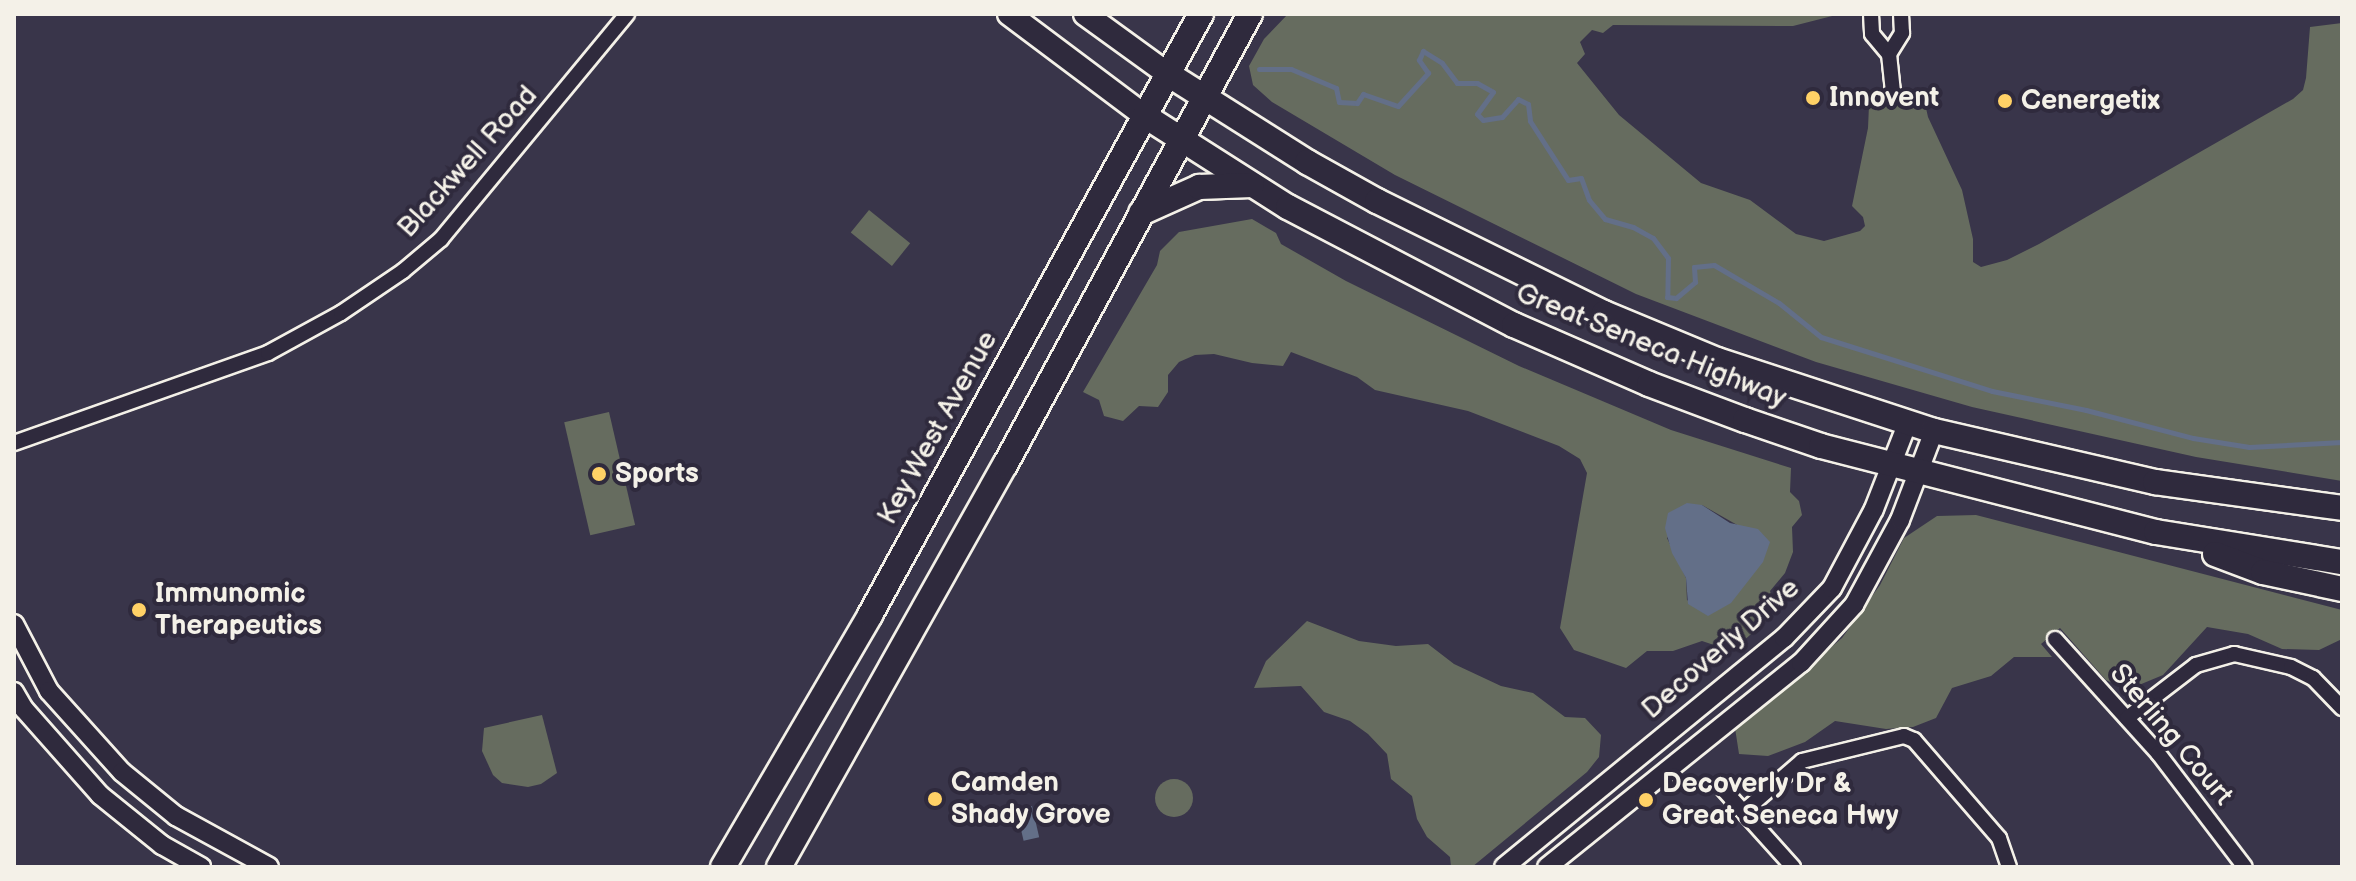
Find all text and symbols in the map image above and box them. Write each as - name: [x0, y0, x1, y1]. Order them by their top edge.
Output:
- street label: Blackwell Road: [391, 79, 545, 245]
- place label: Innovent: [1829, 81, 1939, 115]
- place label: Cenergetix: [2021, 84, 2160, 118]
- marker: Innovent: [1804, 89, 1822, 107]
- marker: Cenergetix: [1996, 92, 2014, 110]
- street label: Great Seneca Highway: [1511, 276, 1791, 416]
- street label: Key West Avenue: [870, 324, 1006, 532]
- place label: Sports: [615, 457, 699, 491]
- marker: Sports: [590, 465, 608, 483]
- street label: Decoverly Drive: [1635, 571, 1807, 727]
- place label: Immunomic Therapeutics: [155, 577, 322, 643]
- marker: Immunomic Therapeutics: [130, 601, 148, 619]
- street label: Sterling Court: [2102, 658, 2240, 812]
- place label: Camden Shady Grove: [951, 766, 1112, 832]
- place label: Decoverly Dr & Great Seneca Hwy: [1662, 767, 1899, 833]
- marker: Camden Shady Grove: [926, 790, 944, 808]
- marker: Decoverly Dr & Great Seneca Hwy: [1637, 791, 1655, 809]

